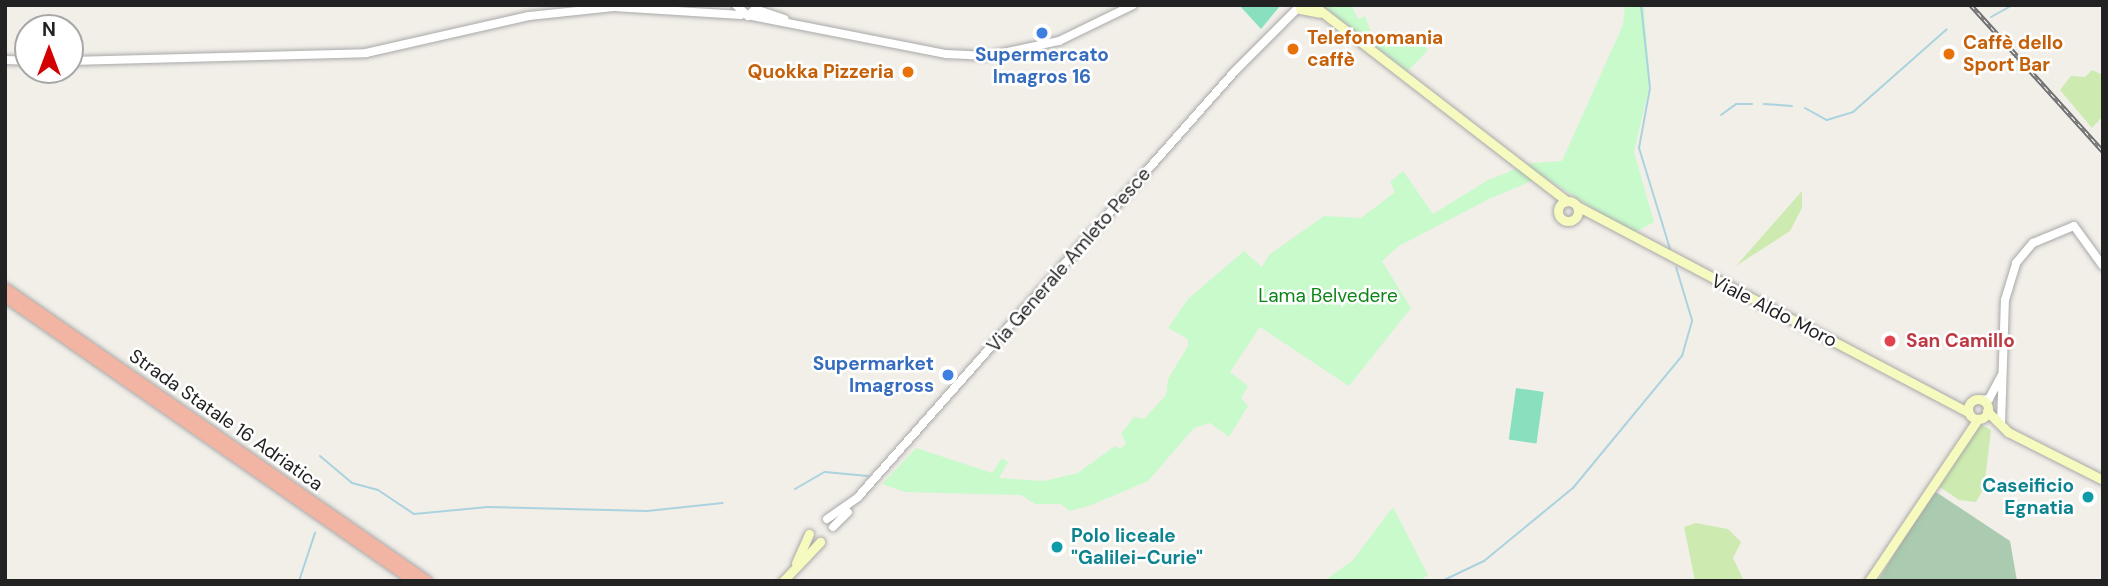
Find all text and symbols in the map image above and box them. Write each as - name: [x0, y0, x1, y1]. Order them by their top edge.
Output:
- north arrow: [14, 14, 84, 84]
- text: N: [42, 17, 56, 42]
- marker: Supermercato Imagros 16: [1034, 25, 1050, 41]
- place label: Telefonomania caffè: [1307, 27, 1443, 71]
- place label: Caffè dello Sport Bar: [1963, 32, 2063, 76]
- marker: Telefonomania caffè: [1285, 41, 1301, 57]
- place label: Supermercato Imagros 16: [975, 44, 1109, 88]
- marker: Caffè dello Sport Bar: [1941, 46, 1957, 62]
- place label: Quokka Pizzeria: [748, 61, 894, 83]
- marker: Quokka Pizzeria: [900, 64, 916, 80]
- street label: Via Generale Amleto Pesce: [983, 163, 1155, 357]
- street label: Viale Aldo Moro: [1707, 270, 1841, 352]
- park label: Lama Belvedere: [1258, 285, 1398, 307]
- place label: San Camillo: [1906, 330, 2015, 352]
- marker: San Camillo: [1880, 331, 1900, 351]
- street label: Strada Statale 16 Adriatica: [125, 344, 327, 496]
- place label: Supermarket Imagross: [813, 353, 934, 397]
- marker: Supermarket Imagross: [940, 367, 956, 383]
- place label: Caseificio Egnatia: [1982, 475, 2074, 519]
- marker: Caseificio Egnatia: [2080, 489, 2096, 505]
- place label: Polo liceale "Galilei-Curie": [1071, 525, 1203, 569]
- marker: Polo liceale "Galilei-Curie": [1049, 539, 1065, 555]

